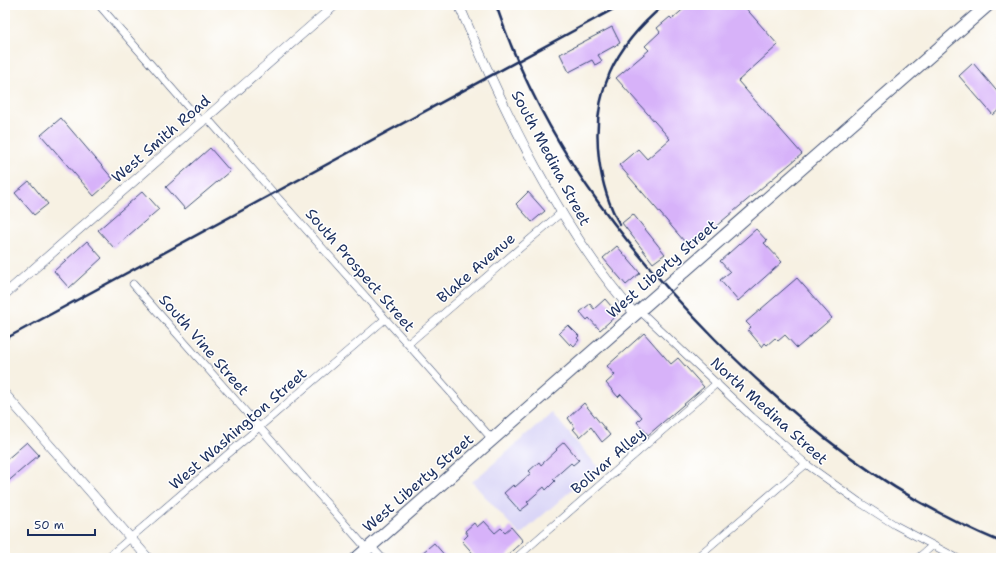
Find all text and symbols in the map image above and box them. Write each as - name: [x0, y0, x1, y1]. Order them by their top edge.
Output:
- street label: South Medina Street: [507, 87, 595, 229]
- street label: West Smith Road: [108, 90, 215, 187]
- street label: South Prospect Street: [301, 204, 419, 336]
- street label: West Liberty Street: [602, 215, 722, 323]
- street label: Blake Avenue: [433, 228, 519, 308]
- street label: South Vine Street: [155, 290, 253, 400]
- street label: North Medina Street: [706, 353, 832, 469]
- street label: West Washington Street: [165, 364, 311, 494]
- street label: Bolivar Alley: [567, 423, 649, 499]
- street label: West Liberty Street: [358, 429, 478, 537]
- scale bar: [28, 511, 95, 537]
- text: 50 m: [34, 517, 64, 533]

